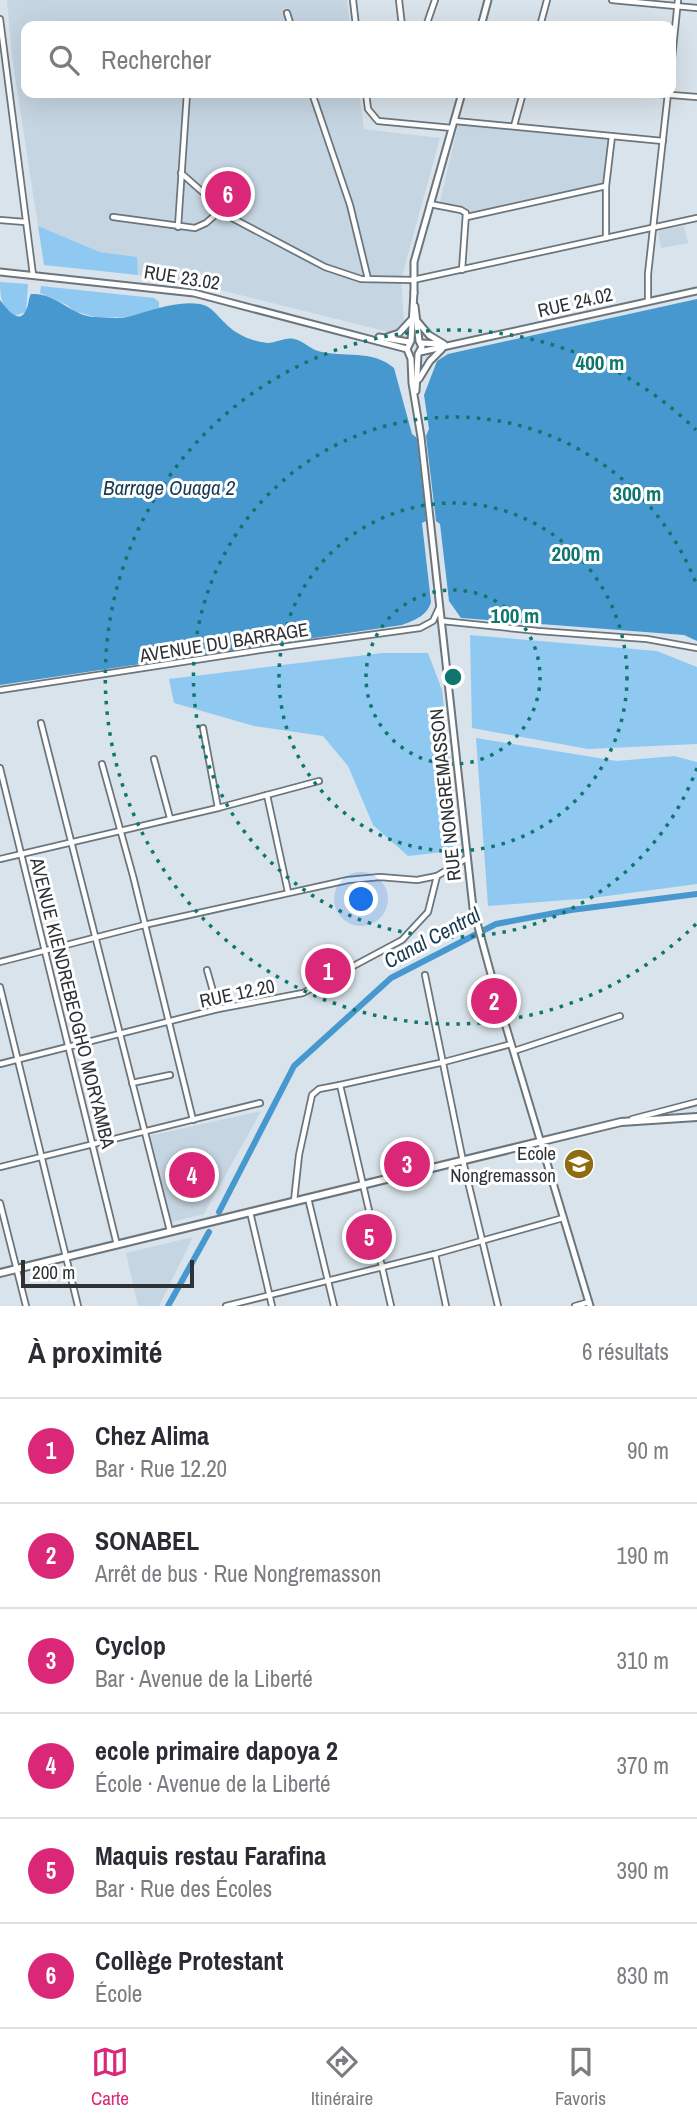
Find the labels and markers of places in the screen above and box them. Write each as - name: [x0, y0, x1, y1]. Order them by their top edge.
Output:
- pin: 6: [205, 168, 251, 220]
- centre of rings: [441, 665, 465, 689]
- pin: 1: [305, 945, 351, 997]
- pin: 2: [471, 975, 517, 1027]
- pin: 3: [384, 1138, 430, 1190]
- place label: Ecole Nongremasson: [450, 1140, 556, 1188]
- school or university icon: Ecole Nongremasson: [562, 1147, 596, 1181]
- pin: 4: [169, 1149, 215, 1201]
- pin: 5: [346, 1211, 392, 1263]

